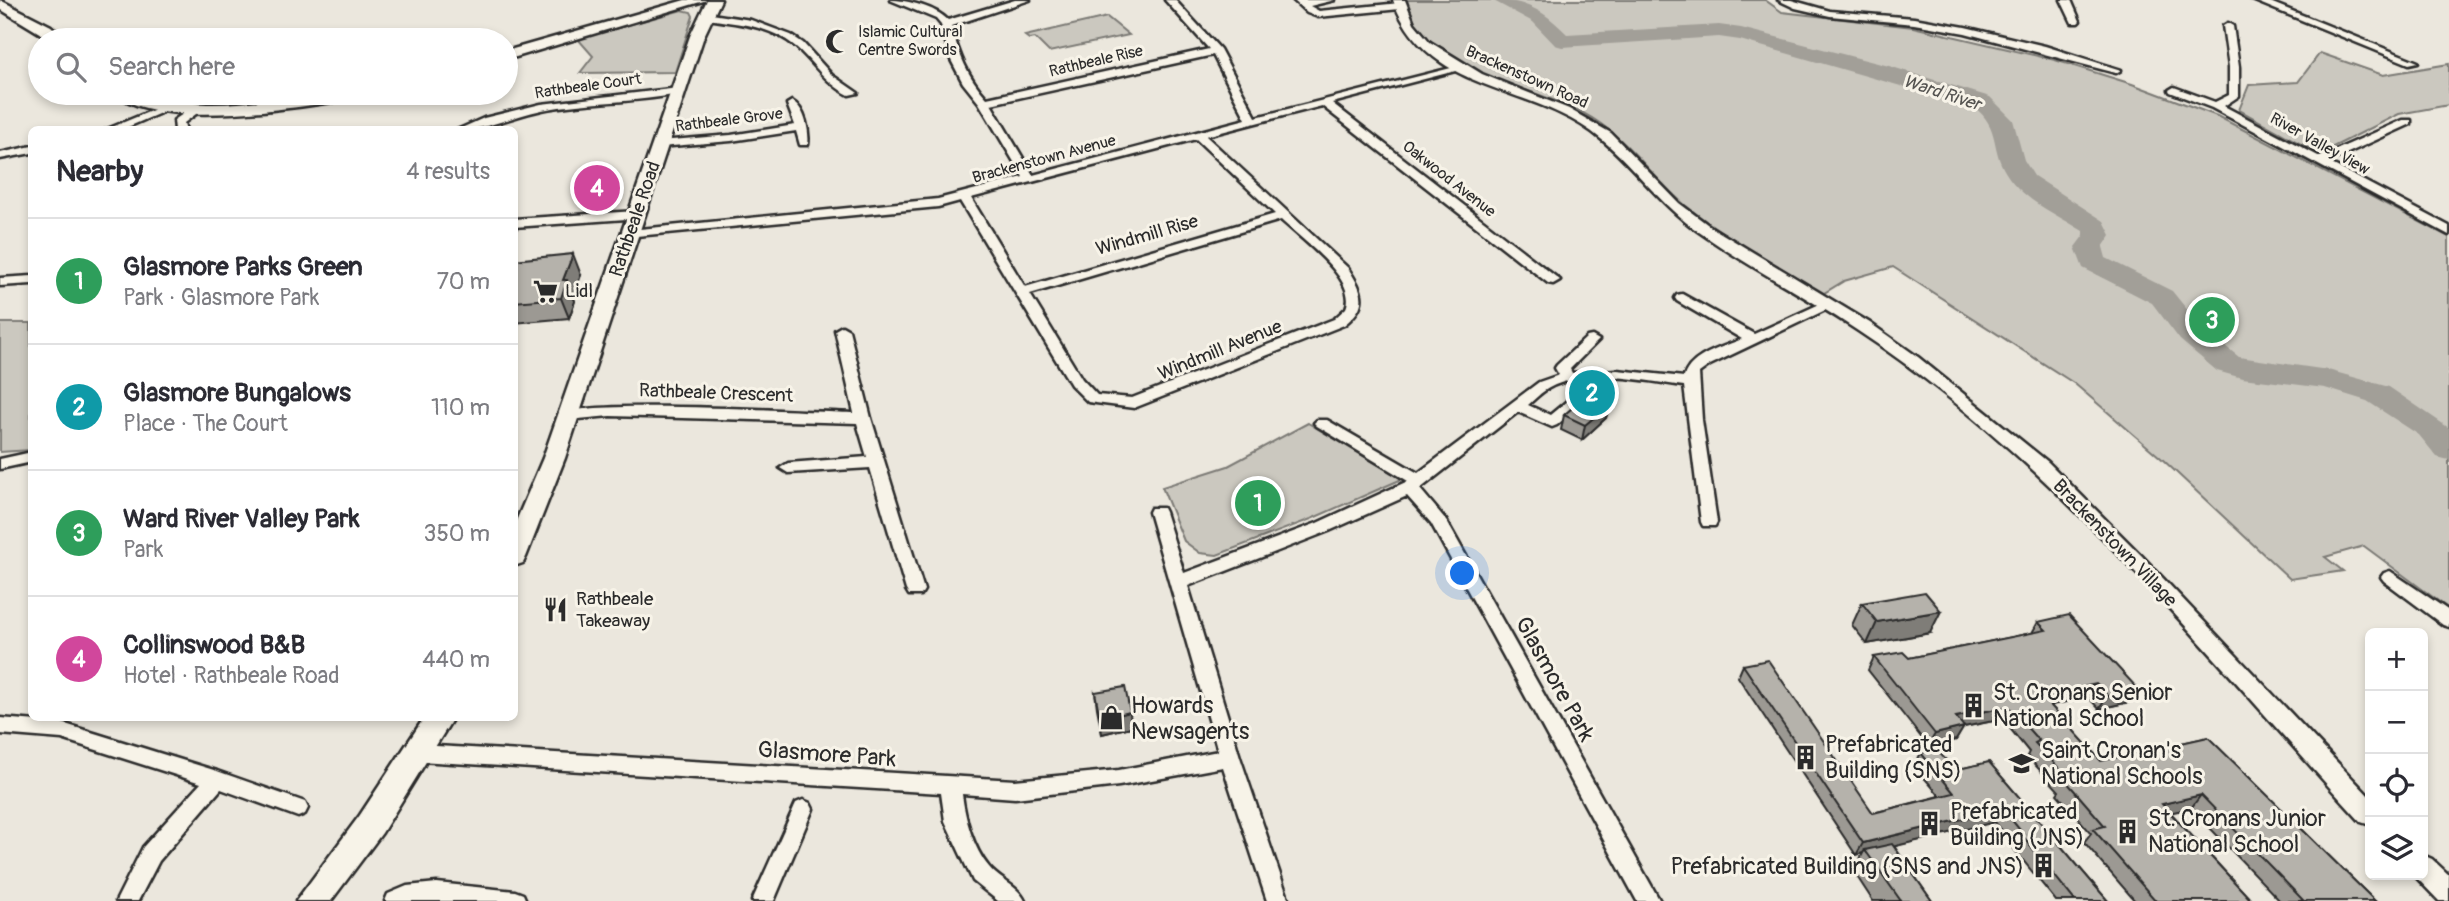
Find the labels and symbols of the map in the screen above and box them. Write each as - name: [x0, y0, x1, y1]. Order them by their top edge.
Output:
- place label: Islamic Cultural Centre Swords: [858, 22, 963, 60]
- mosque icon: Islamic Cultural Centre Swords: [824, 27, 852, 55]
- street label: Rathbeale Rise: [1047, 40, 1145, 82]
- street label: Brackenstown Road: [1463, 41, 1591, 113]
- street label: Rathbeale Court: [534, 69, 643, 103]
- water label: Ward River: [1900, 70, 1986, 117]
- street label: Rathbeale Grove: [674, 103, 784, 137]
- street label: River Valley View: [2267, 108, 2373, 180]
- street label: Brackenstown Avenue: [970, 130, 1118, 188]
- street label: Oakwood Avenue: [1398, 136, 1500, 222]
- street label: Rathbeale Road: [604, 158, 666, 280]
- pin: 4: [574, 162, 620, 214]
- street label: Windmill Rise: [1093, 209, 1201, 261]
- supermarket icon: Lidl: [531, 277, 559, 305]
- place label: Lidl: [565, 279, 593, 303]
- pin: 3: [2189, 294, 2235, 346]
- street label: Windmill Avenue: [1155, 314, 1286, 386]
- pin: 2: [1569, 367, 1615, 419]
- street label: Rathbeale Crescent: [639, 378, 794, 408]
- street label: Brackenstown Village: [2048, 474, 2183, 612]
- pin: 1: [1235, 477, 1281, 529]
- your location: [1445, 556, 1479, 590]
- place label: Rathbeale Takeaway: [576, 587, 654, 633]
- restaurant icon: Rathbeale Takeaway: [542, 596, 570, 624]
- street label: Glasmore Park: [1509, 611, 1601, 747]
- place label: St. Cronans Senior National School: [1993, 678, 2173, 733]
- place label: Howards Newsagents: [1131, 691, 1249, 746]
- building icon: St. Cronans Senior National School: [1959, 691, 1987, 719]
- shop icon: Howards Newsagents: [1097, 704, 1125, 732]
- place label: Prefabricated Building (SNS): [1825, 730, 1962, 785]
- street label: Glasmore Park: [757, 735, 898, 773]
- place label: Saint Cronan's National Schools: [2041, 736, 2203, 791]
- building icon: Prefabricated Building (SNS): [1791, 743, 1819, 771]
- school or university icon: Saint Cronan's National Schools: [2007, 749, 2035, 777]
- place label: Prefabricated Building (JNS): [1950, 797, 2084, 852]
- place label: St. Cronans Junior National School: [2148, 804, 2326, 859]
- building icon: Prefabricated Building (JNS): [1916, 810, 1944, 838]
- building icon: St. Cronans Junior National School: [2114, 817, 2142, 845]
- place label: Prefabricated Building (SNS and JNS): [1671, 852, 2024, 881]
- building icon: Prefabricated Building (SNS and JNS): [2030, 852, 2058, 880]

